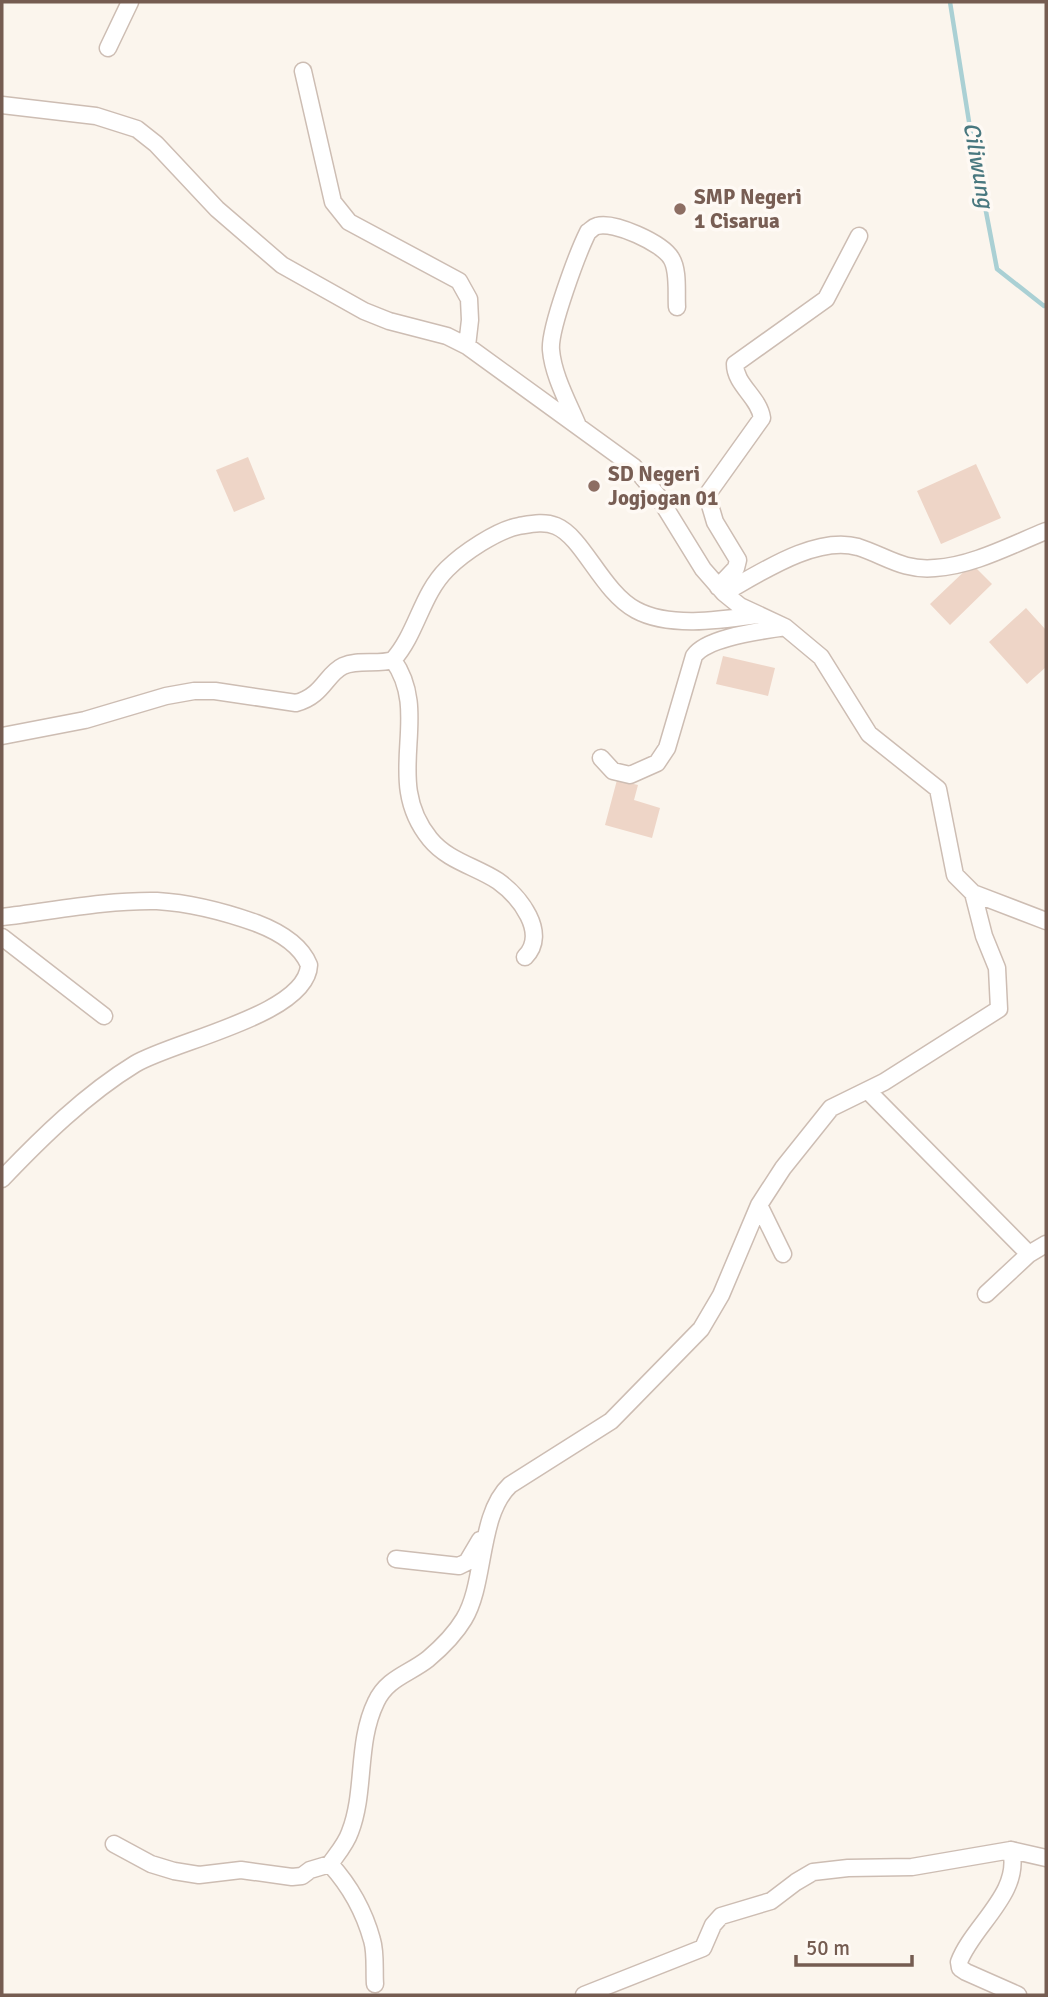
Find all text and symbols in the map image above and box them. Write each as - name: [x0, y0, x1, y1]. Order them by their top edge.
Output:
- water label: Ciliwung: [957, 120, 1001, 212]
- place label: SMP Negeri 1 Cisarua: [694, 184, 802, 234]
- marker: SMP Negeri 1 Cisarua: [672, 201, 688, 217]
- place label: SD Negeri Jogjogan 01: [608, 461, 718, 511]
- marker: SD Negeri Jogjogan 01: [586, 478, 602, 494]
- scale bar: [796, 1924, 912, 1968]
- text: 50 m: [806, 1935, 850, 1961]

